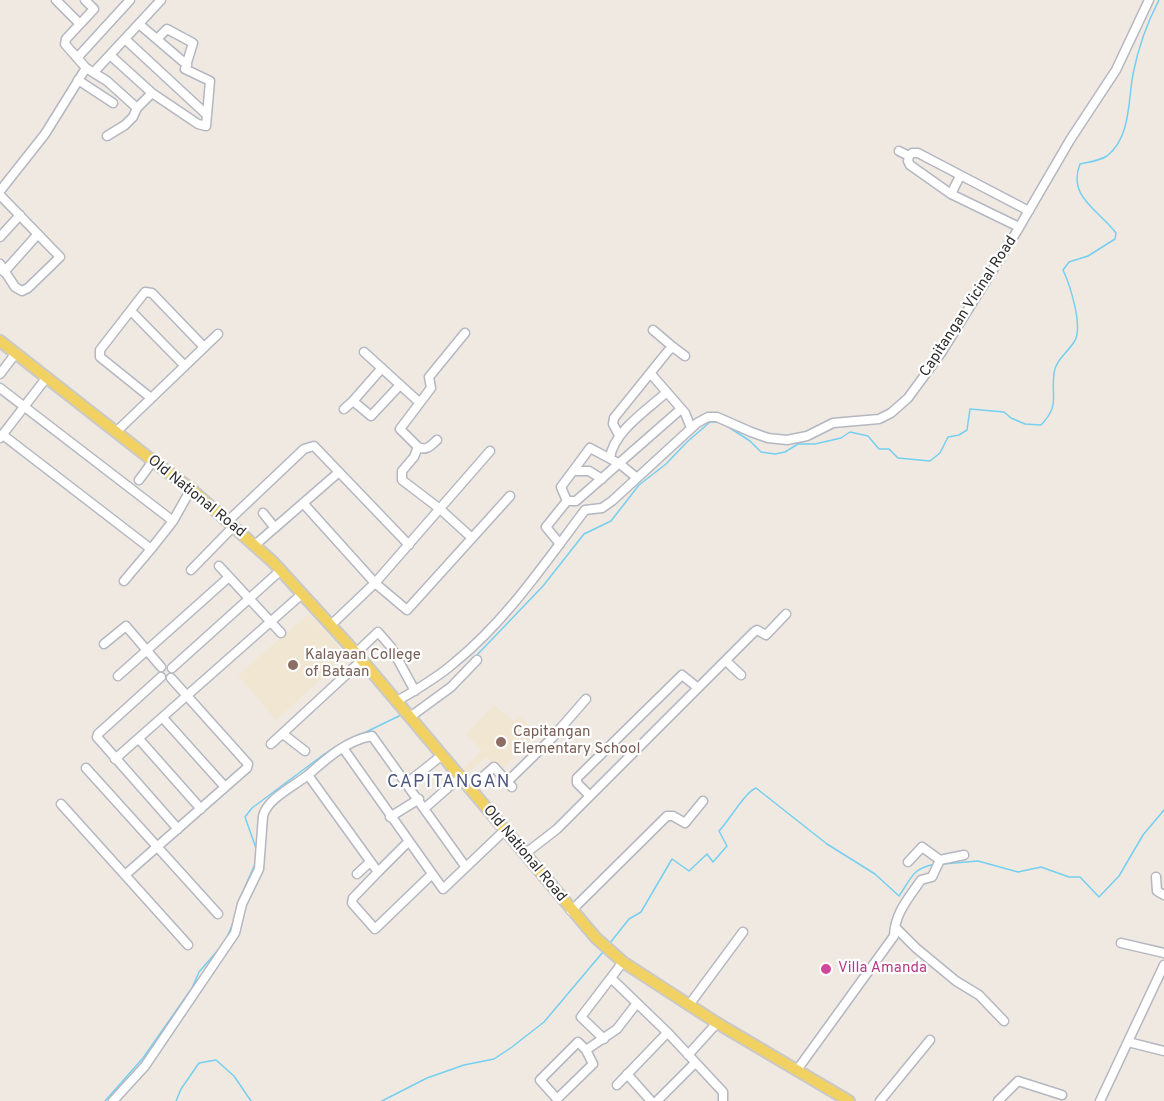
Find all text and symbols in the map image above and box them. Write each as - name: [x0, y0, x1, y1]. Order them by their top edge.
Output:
- street label: Capitangan Vicinal Road: [917, 233, 1021, 381]
- street label: Old National Road: [143, 452, 249, 542]
- place label: Kalayaan College of Bataan: [305, 647, 421, 682]
- marker: Kalayaan College of Bataan: [286, 658, 300, 672]
- place label: Capitangan Elementary School: [513, 724, 640, 759]
- marker: Capitangan Elementary School: [494, 735, 508, 749]
- district label: CAPITANGAN: [387, 772, 511, 794]
- street label: Old National Road: [478, 802, 570, 906]
- place label: Villa Amanda: [838, 960, 927, 978]
- marker: Villa Amanda: [819, 962, 833, 976]

